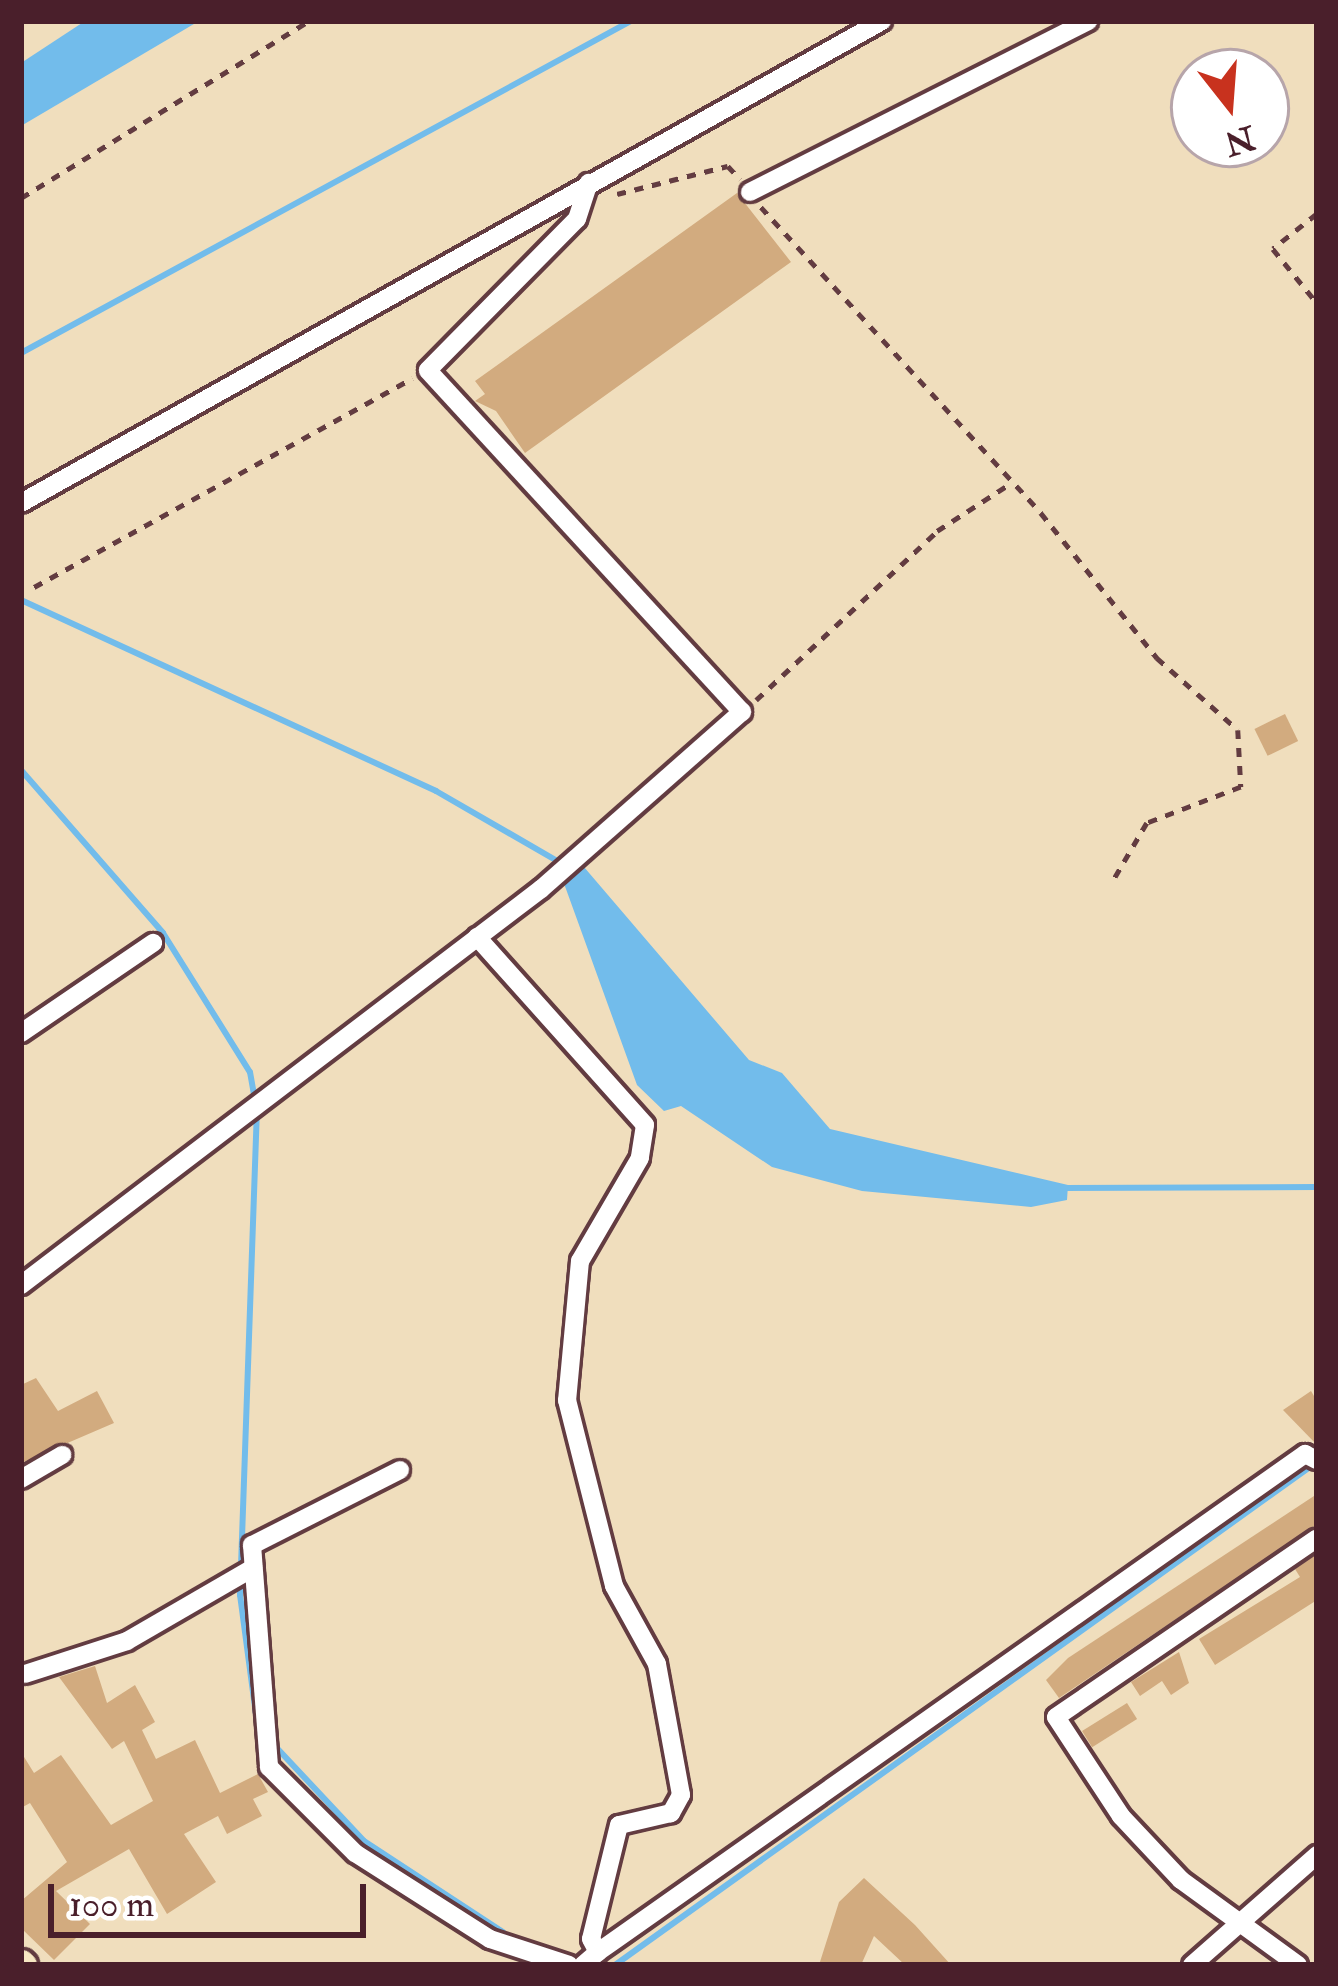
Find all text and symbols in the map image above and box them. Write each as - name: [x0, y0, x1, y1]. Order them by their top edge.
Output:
- north arrow: [1170, 48, 1290, 168]
- text: N: [1220, 116, 1260, 164]
- scale bar: [54, 1860, 372, 1934]
- text: 100 m: [69, 1882, 154, 1927]

